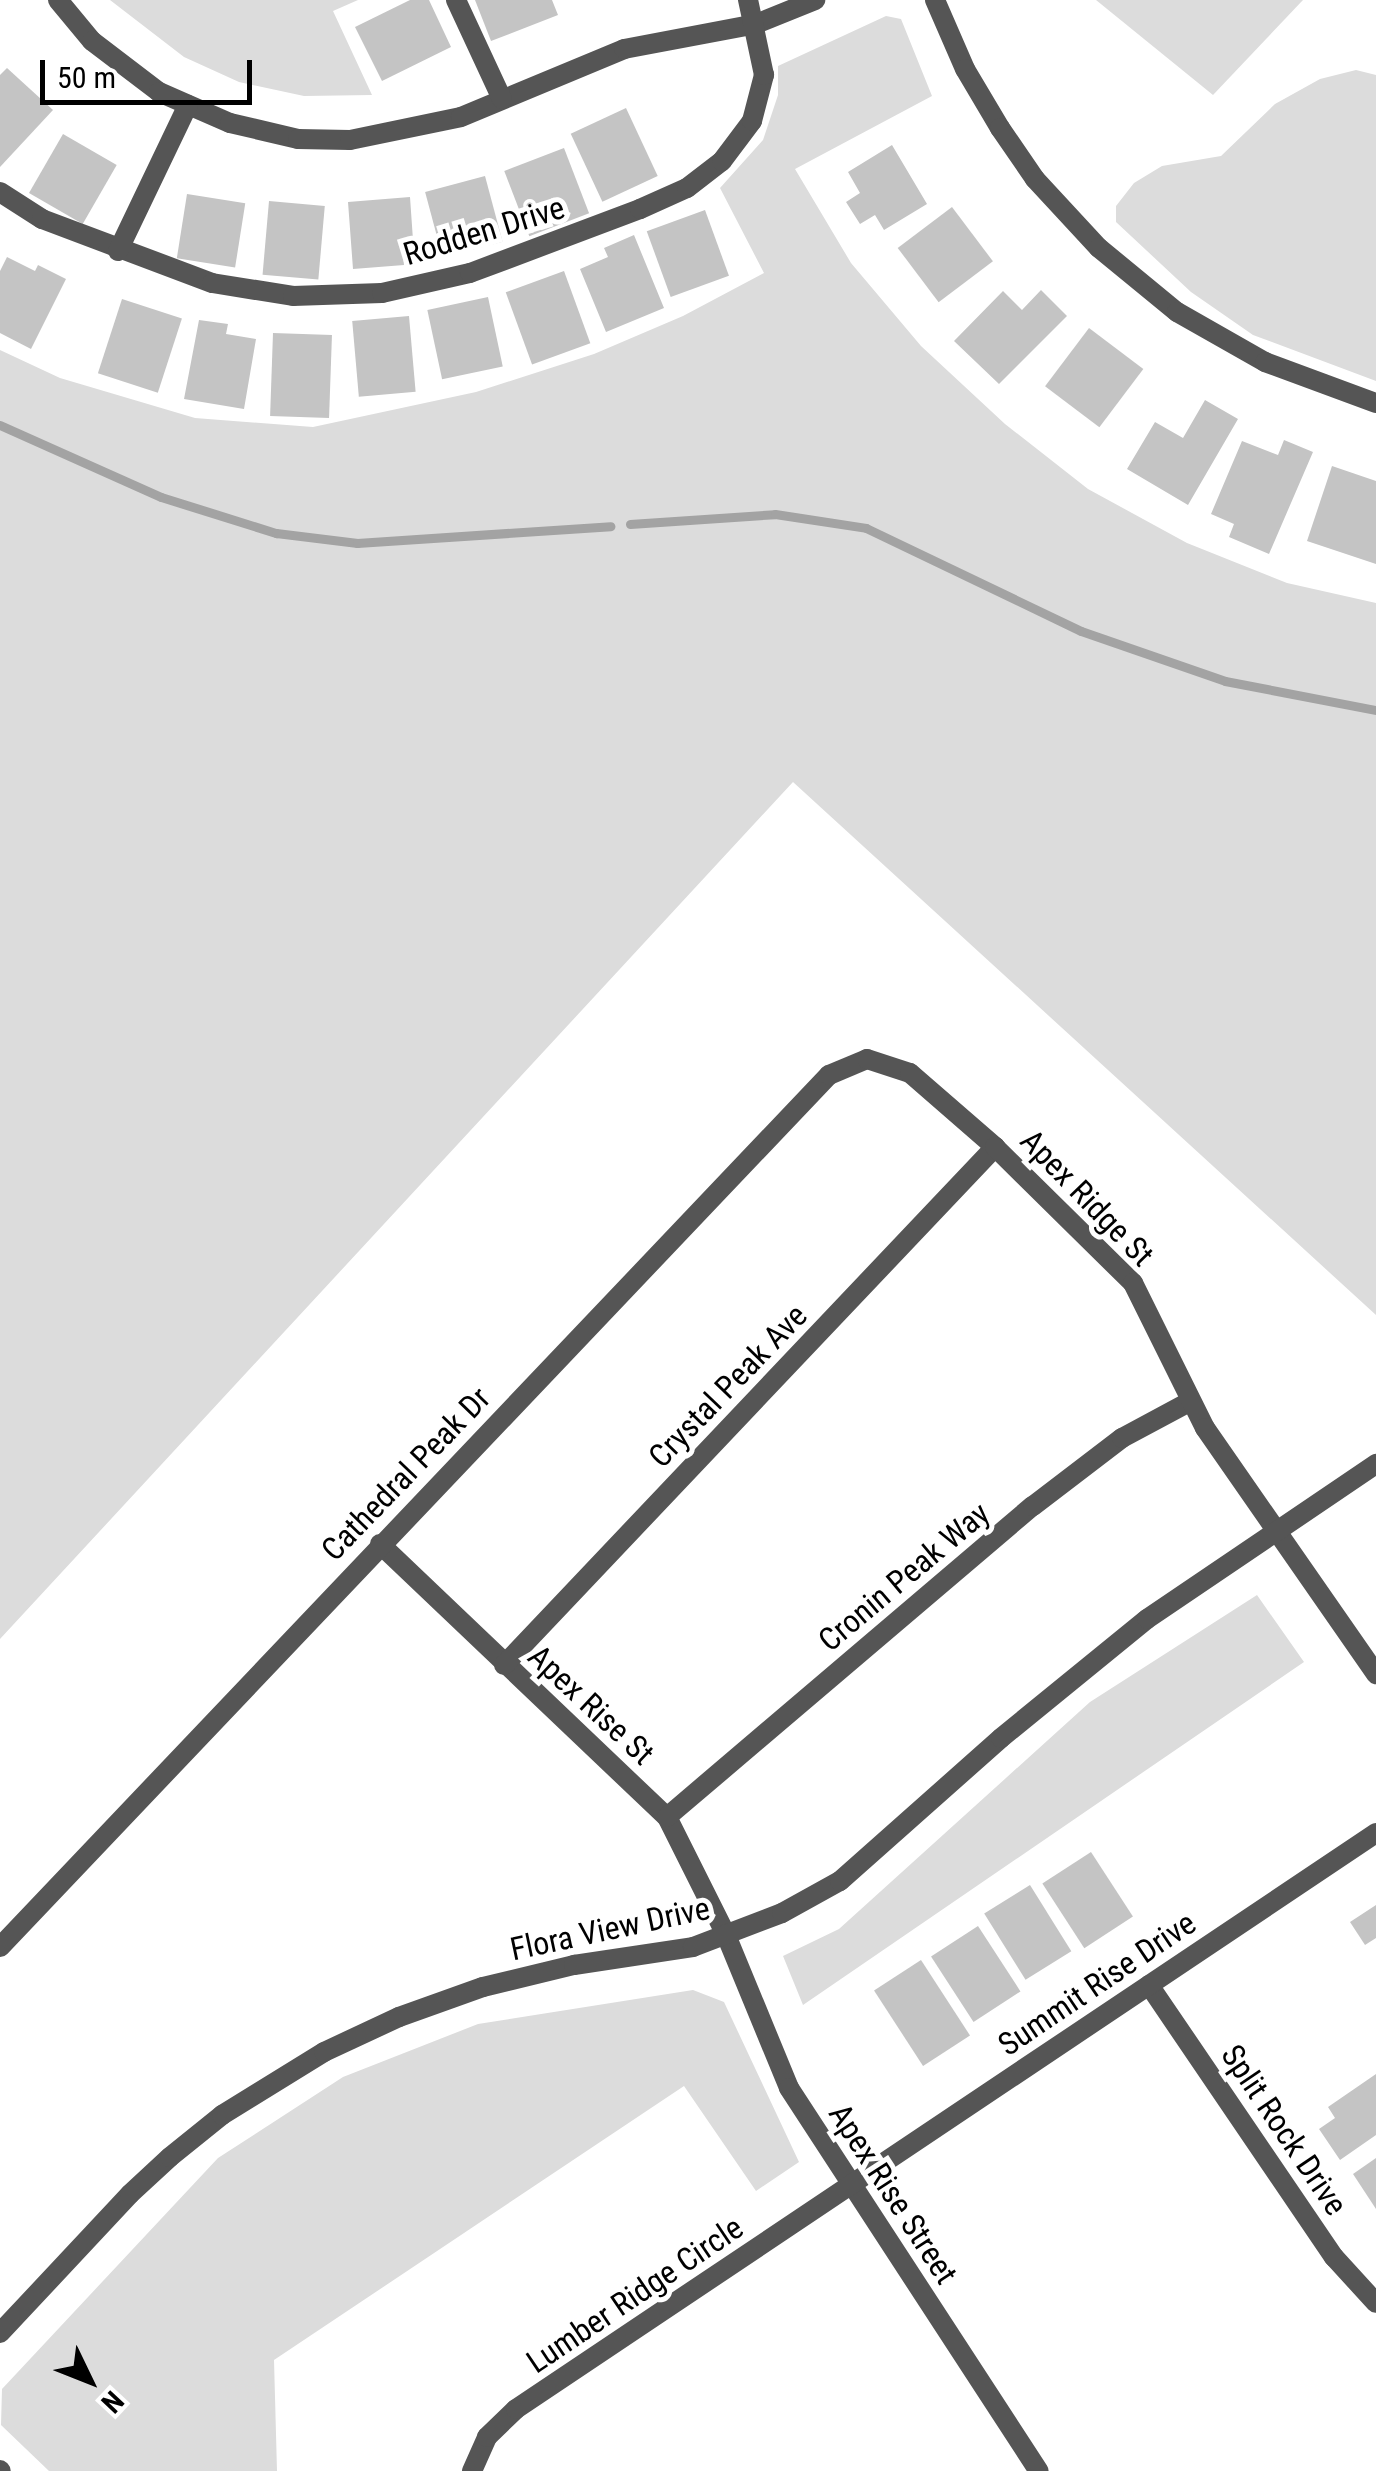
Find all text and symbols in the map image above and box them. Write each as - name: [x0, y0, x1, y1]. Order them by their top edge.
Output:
- scale bar: [45, 40, 258, 102]
- text: 50 m: [57, 60, 116, 95]
- street label: Rodden Drive: [399, 188, 569, 274]
- street label: Apex Ridge St: [1012, 1122, 1162, 1274]
- street label: Crystal Peak Ave: [641, 1297, 815, 1475]
- street label: Cathedral Peak Dr: [314, 1379, 498, 1569]
- street label: Cronin Peak Way: [811, 1494, 997, 1660]
- street label: Apex Rise St: [520, 1637, 662, 1773]
- street label: Flora View Drive: [507, 1889, 713, 1969]
- street label: Summit Rise Drive: [991, 1904, 1203, 2064]
- street label: Split Rock Drive: [1213, 2037, 1355, 2223]
- street label: Apex Rise Street: [821, 2097, 965, 2291]
- street label: Lumber Ridge Circle: [520, 2209, 750, 2381]
- north arrow: [40, 2331, 140, 2431]
- text: N: [94, 2384, 130, 2419]

